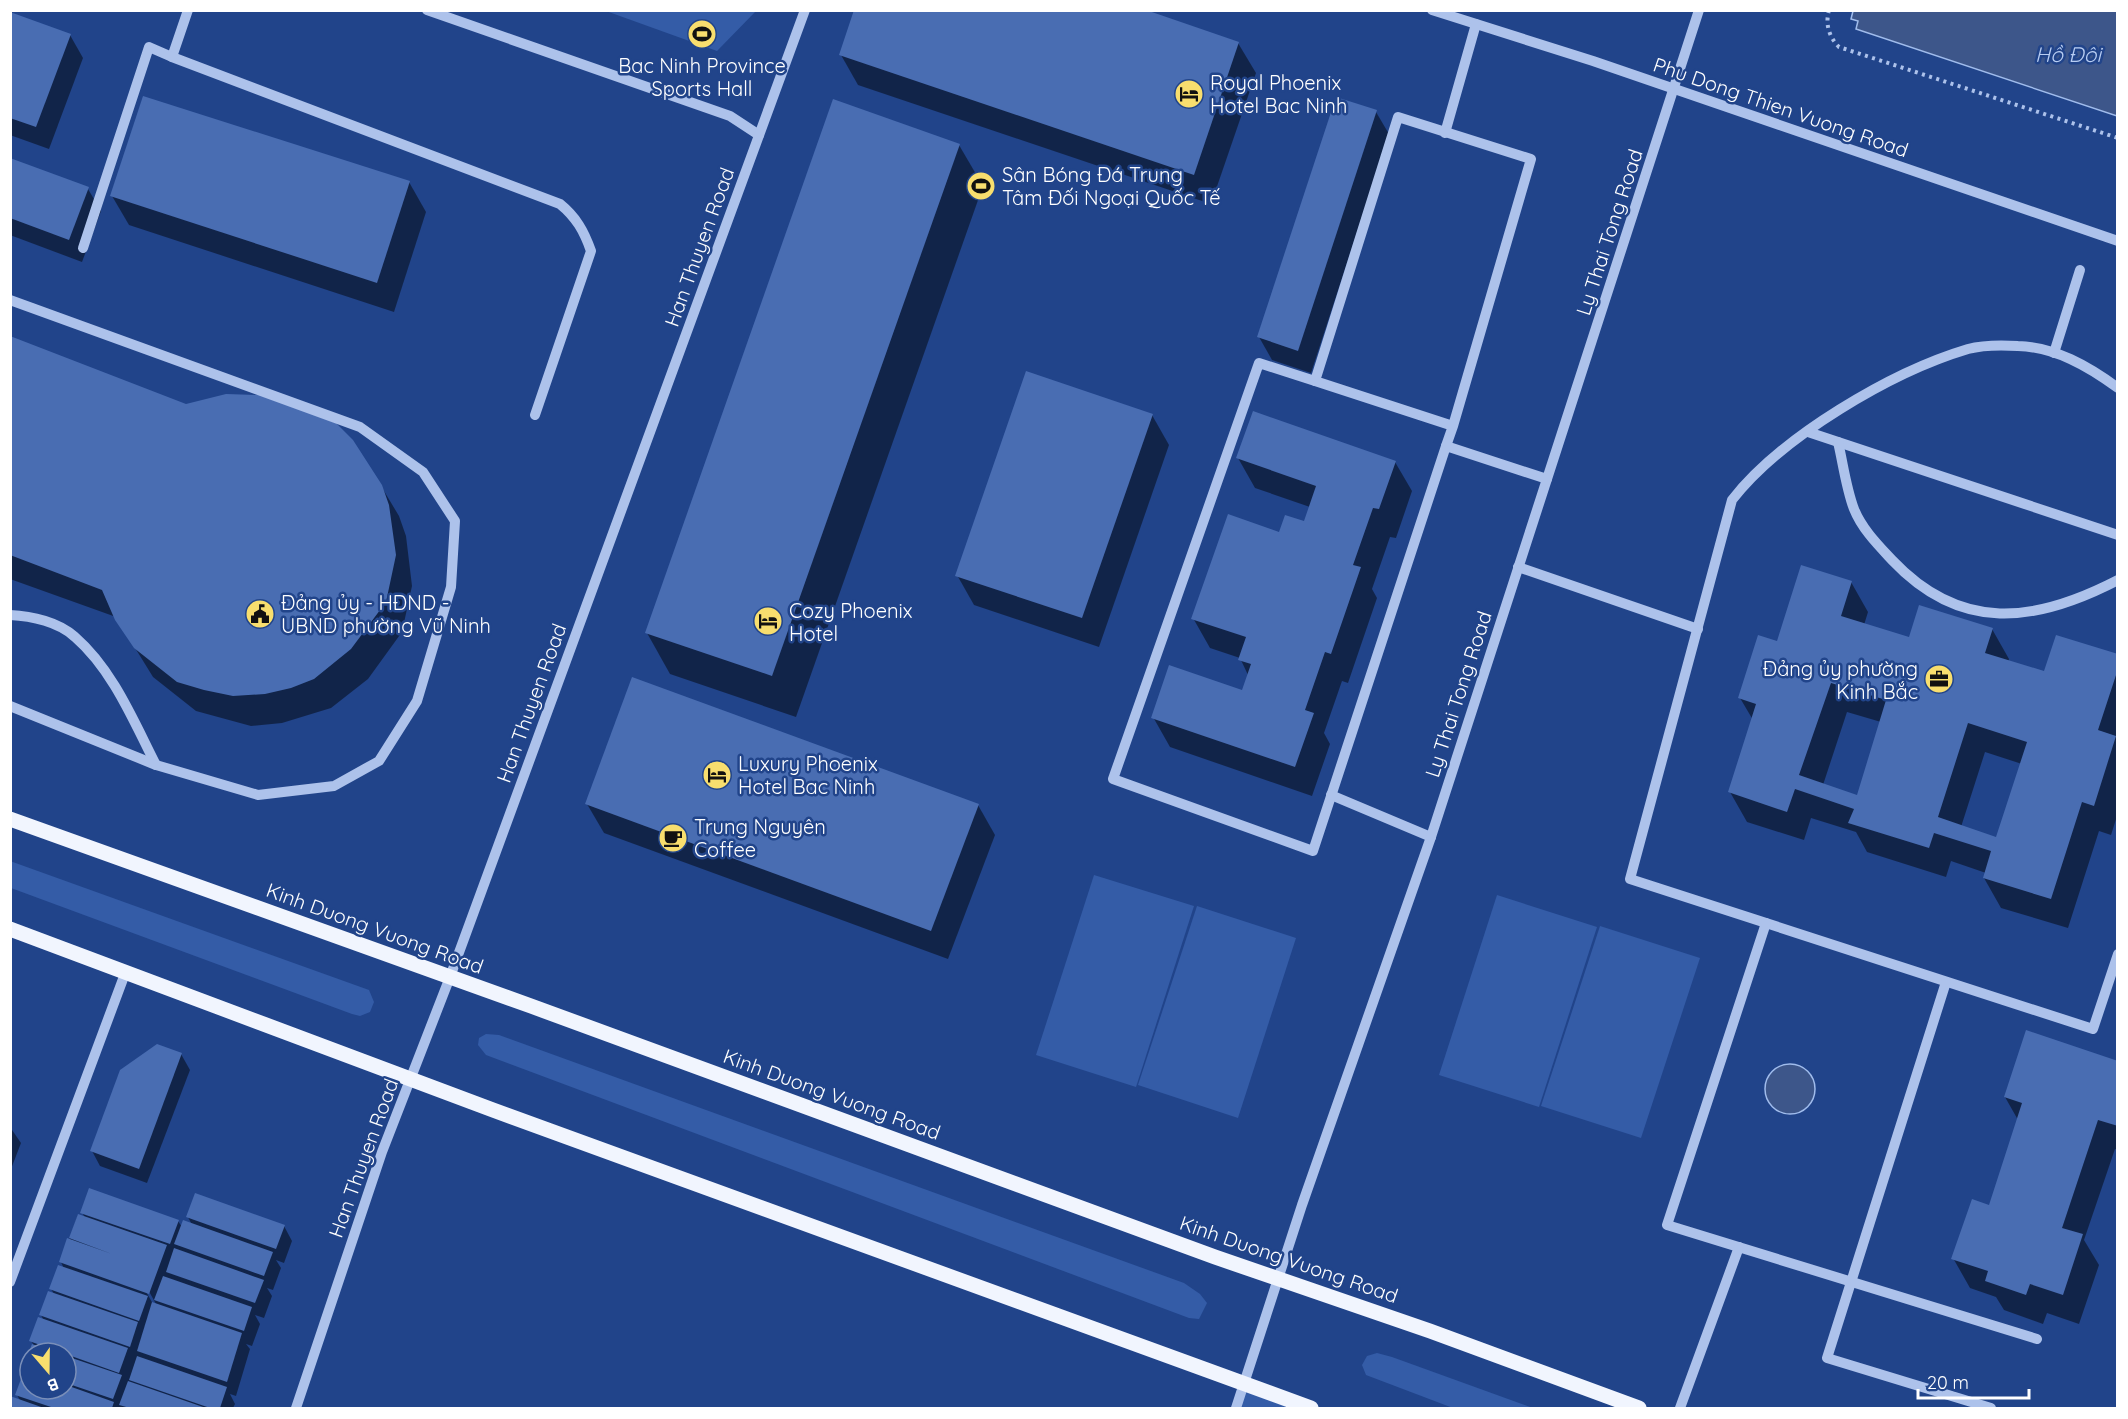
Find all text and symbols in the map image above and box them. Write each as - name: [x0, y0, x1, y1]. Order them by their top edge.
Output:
- sports icon: Bac Ninh Province Sports Hall: [686, 18, 718, 50]
- water label: Hồ Đôi: [2035, 41, 2103, 67]
- street label: Phu Dong Thien Vuong Road: [1650, 52, 1912, 162]
- place label: Bac Ninh Province Sports Hall: [618, 53, 786, 101]
- place label: Royal Phoenix Hotel Bac Ninh: [1210, 70, 1347, 118]
- hotel icon: Royal Phoenix Hotel Bac Ninh: [1173, 78, 1205, 110]
- street label: Ly Thai Tong Road: [1570, 146, 1648, 318]
- place label: Sân Bóng Đá Trung Tâm Đối Ngoại Quốc Tế: [1002, 162, 1220, 210]
- street label: Han Thuyen Road: [659, 164, 739, 330]
- sports icon: Sân Bóng Đá Trung Tâm Đối Ngoại Quốc Tế: [965, 170, 997, 202]
- place label: Đảng ủy - HĐND - UBND phường Vũ Ninh: [281, 590, 491, 638]
- public building icon: Đảng ủy - HĐND - UBND phường Vũ Ninh: [244, 598, 276, 630]
- place label: Cozy Phoenix Hotel: [789, 598, 913, 646]
- hotel icon: Cozy Phoenix Hotel: [752, 605, 784, 637]
- street label: Ly Thai Tong Road: [1419, 608, 1497, 780]
- street label: Han Thuyen Road: [491, 620, 571, 786]
- place label: Đảng ủy phường Kinh Bắc: [1763, 656, 1918, 704]
- office icon: Đảng ủy phường Kinh Bắc: [1923, 663, 1955, 695]
- place label: Luxury Phoenix Hotel Bac Ninh: [738, 751, 878, 799]
- hotel icon: Luxury Phoenix Hotel Bac Ninh: [701, 759, 733, 791]
- place label: Trung Nguyên Coffee: [694, 814, 826, 862]
- cafe icon: Trung Nguyên Coffee: [657, 822, 689, 854]
- street label: Kinh Duong Vuong Road: [263, 877, 487, 979]
- street label: Kinh Duong Vuong Road: [720, 1043, 944, 1145]
- street label: Han Thuyen Road: [323, 1075, 403, 1241]
- street label: Kinh Duong Vuong Road: [1177, 1210, 1401, 1308]
- north arrow: [18, 1341, 78, 1401]
- scale bar: [1918, 1362, 2029, 1400]
- text: 20 m: [1927, 1371, 1969, 1394]
- text: B: [45, 1374, 61, 1396]

